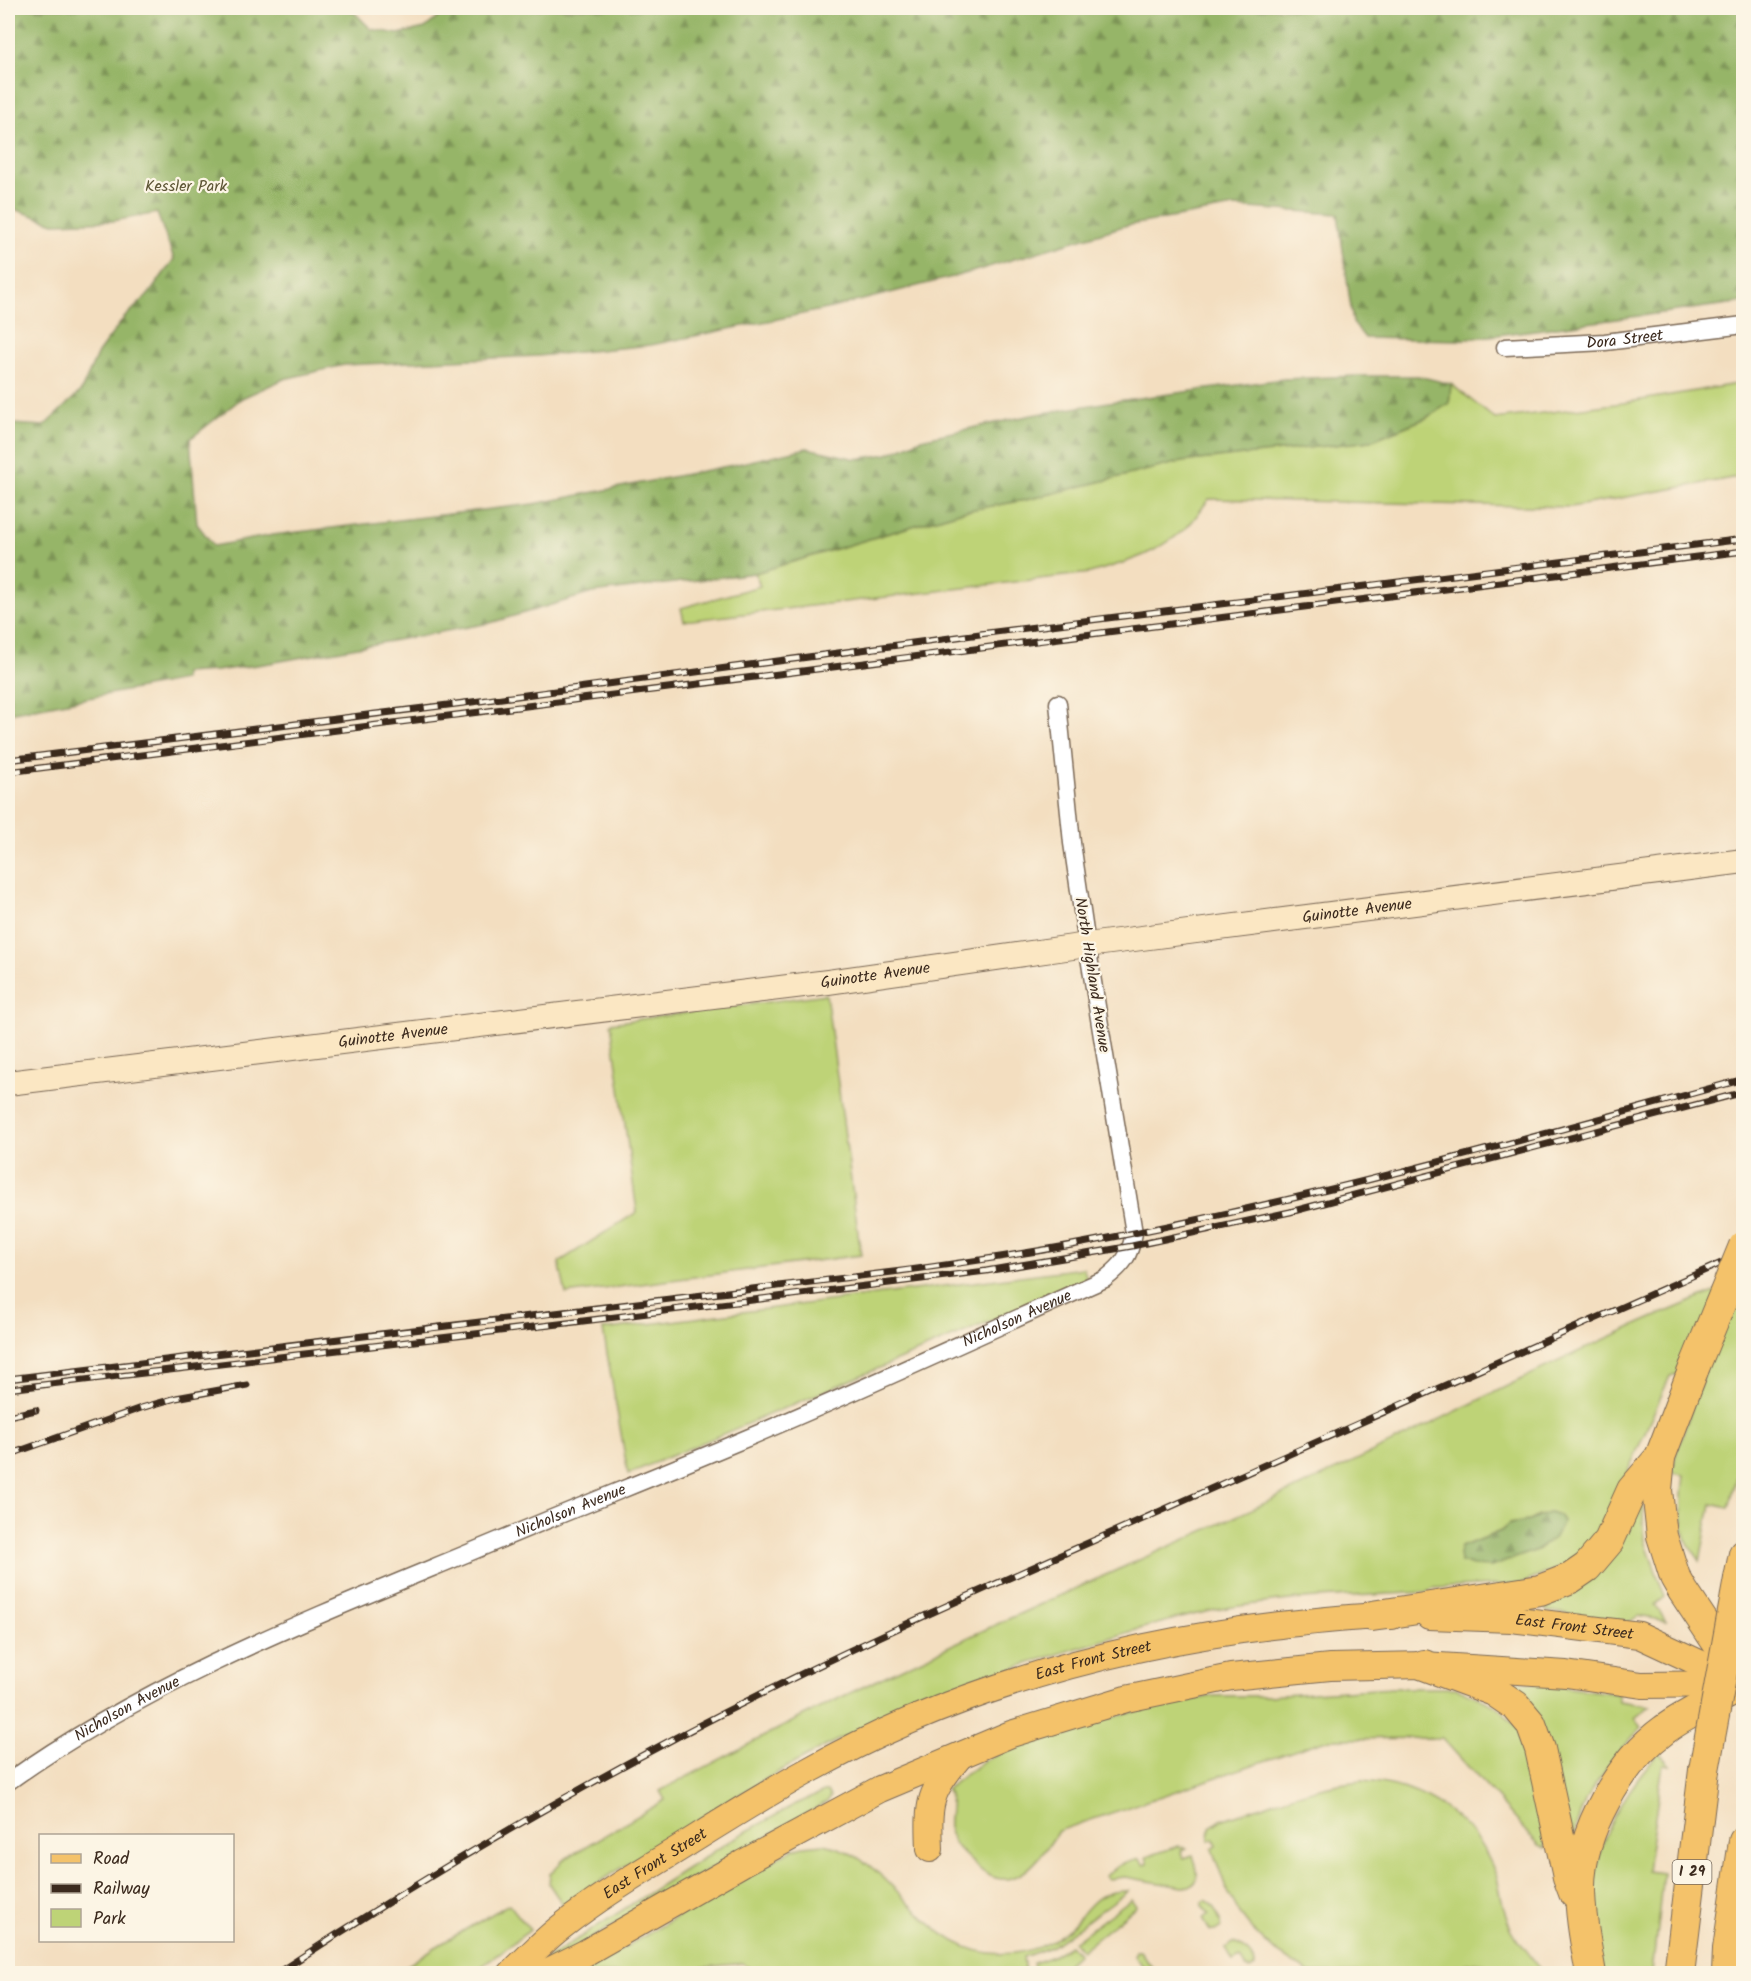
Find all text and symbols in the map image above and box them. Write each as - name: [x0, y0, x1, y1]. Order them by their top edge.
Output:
- park label: Kessler Park: [145, 174, 228, 199]
- street label: Dora Street: [1586, 322, 1665, 355]
- street label: Guinotte Avenue: [1301, 891, 1413, 930]
- street label: North Highland Avenue: [1067, 896, 1117, 1054]
- street label: Guinotte Avenue: [819, 955, 932, 995]
- street label: Guinotte Avenue: [337, 1016, 449, 1055]
- street label: Nicholson Avenue: [958, 1283, 1076, 1354]
- street label: Nicholson Avenue: [511, 1477, 630, 1545]
- street label: East Front Street: [1514, 1607, 1636, 1647]
- street label: East Front Street: [1032, 1633, 1154, 1687]
- street label: Nicholson Avenue: [69, 1669, 184, 1748]
- street label: East Front Street: [598, 1821, 713, 1906]
- legend: [39, 1834, 234, 1942]
- text: Road: [93, 1845, 130, 1874]
- road number: I 29: [1672, 1860, 1712, 1884]
- text: Railway: [93, 1875, 150, 1904]
- text: Park: [93, 1905, 126, 1934]

